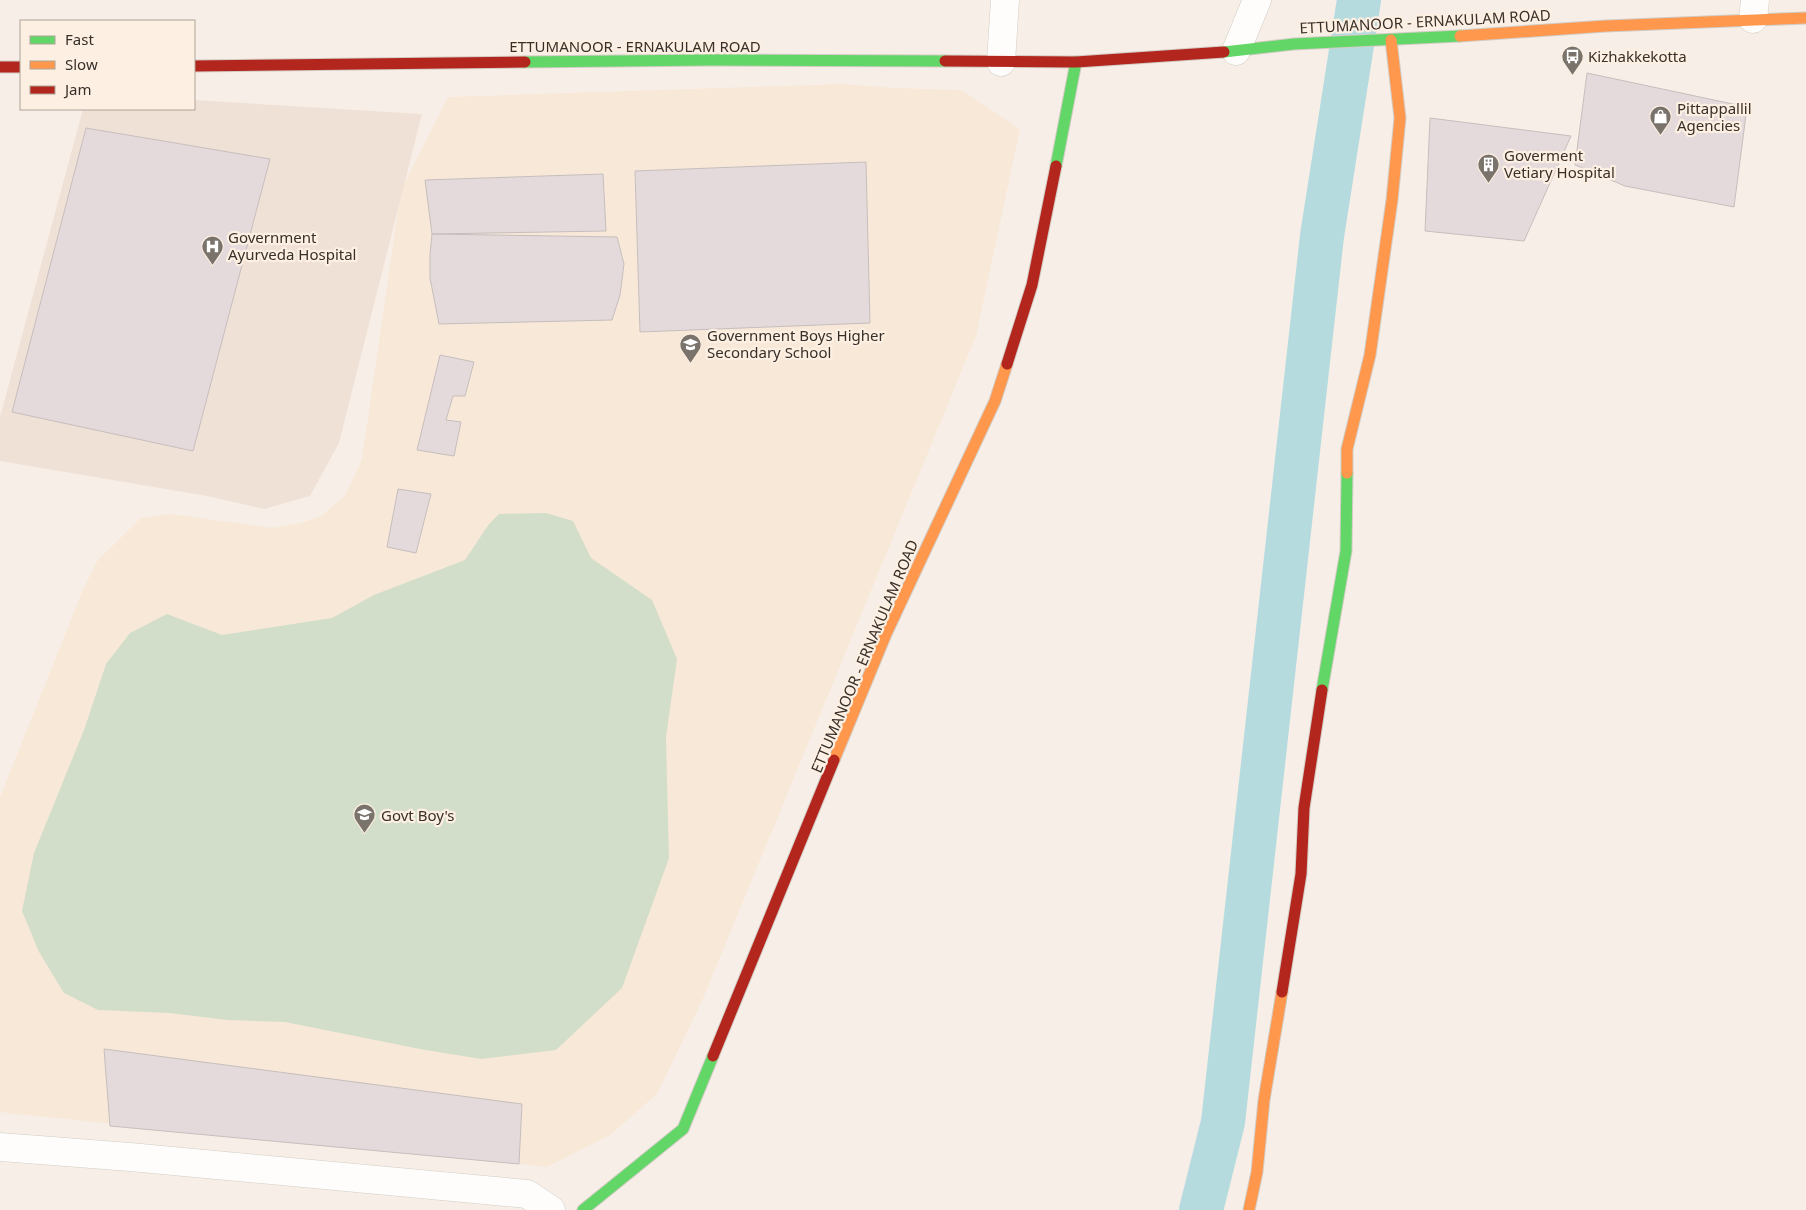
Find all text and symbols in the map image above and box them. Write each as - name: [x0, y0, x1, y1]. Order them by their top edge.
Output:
- street label: ETTUMANOOR - ERNAKULAM ROAD: [1299, 4, 1551, 38]
- legend: [20, 20, 195, 110]
- text: Fast: [65, 29, 94, 49]
- street label: ETTUMANOOR - ERNAKULAM ROAD: [509, 36, 761, 56]
- bus stop icon: Kizhakkekotta: [1560, 44, 1584, 75]
- place label: Kizhakkekotta: [1588, 46, 1687, 66]
- text: Slow: [65, 54, 98, 74]
- text: Jam: [63, 79, 92, 99]
- place label: Pittappallil Agencies: [1677, 98, 1752, 135]
- shop icon: Pittappallil Agencies: [1649, 105, 1673, 136]
- place label: Goverment Vetiary Hospital: [1504, 145, 1615, 182]
- building icon: Goverment Vetiary Hospital: [1476, 152, 1500, 183]
- place label: Government Ayurveda Hospital: [228, 227, 357, 264]
- hospital icon: Government Ayurveda Hospital: [200, 234, 224, 265]
- place label: Government Boys Higher Secondary School: [707, 325, 885, 362]
- school or university icon: Government Boys Higher Secondary School: [679, 332, 703, 363]
- street label: ETTUMANOOR - ERNAKULAM ROAD: [806, 536, 922, 776]
- school or university icon: Govt Boy's: [353, 803, 377, 834]
- place label: Govt Boy's: [381, 805, 455, 825]

